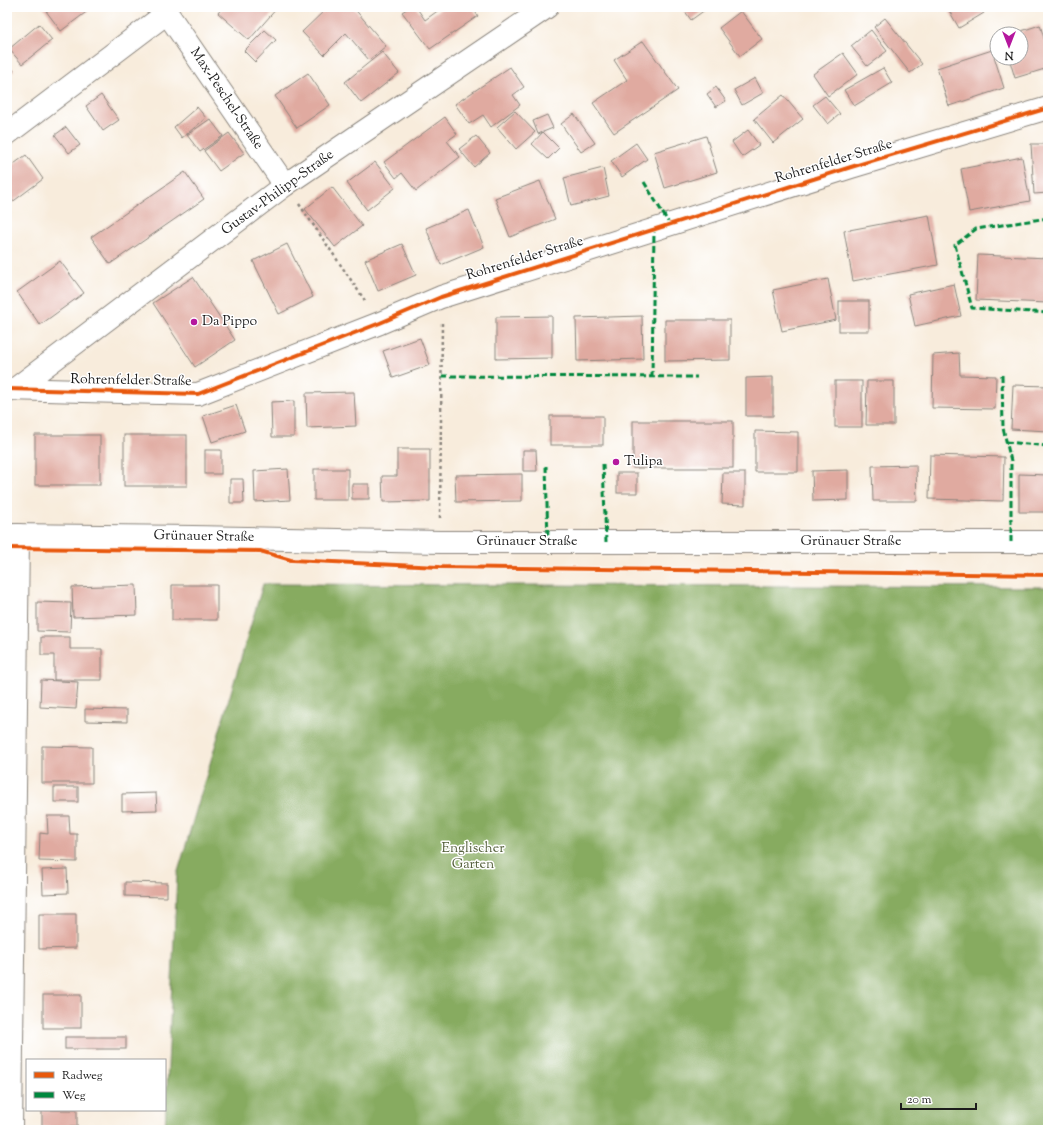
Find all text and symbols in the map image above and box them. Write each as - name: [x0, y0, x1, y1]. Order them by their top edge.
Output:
- north arrow: [989, 26, 1029, 66]
- street label: Max-Peschel-Straße: [184, 44, 268, 154]
- text: N: [1004, 47, 1014, 63]
- street label: Rohrenfelder Straße: [773, 135, 895, 189]
- street label: Gustav-Philipp-Straße: [218, 145, 338, 241]
- street label: Rohrenfelder Straße: [464, 232, 586, 286]
- place label: Da Pippo: [202, 312, 258, 332]
- marker: Da Pippo: [189, 317, 199, 327]
- street label: Rohrenfelder Straße: [70, 370, 192, 392]
- place label: Tulipa: [624, 452, 663, 472]
- marker: Tulipa: [611, 457, 621, 467]
- street label: Grünauer Straße: [153, 526, 255, 548]
- street label: Grünauer Straße: [477, 532, 577, 552]
- street label: Grünauer Straße: [801, 532, 901, 552]
- park label: Englischer Garten: [442, 839, 505, 875]
- legend: [26, 1059, 166, 1111]
- text: Radweg: [62, 1067, 103, 1085]
- scale bar: [901, 1085, 976, 1111]
- text: Weg: [62, 1087, 86, 1105]
- text: 20 m: [907, 1091, 932, 1109]

